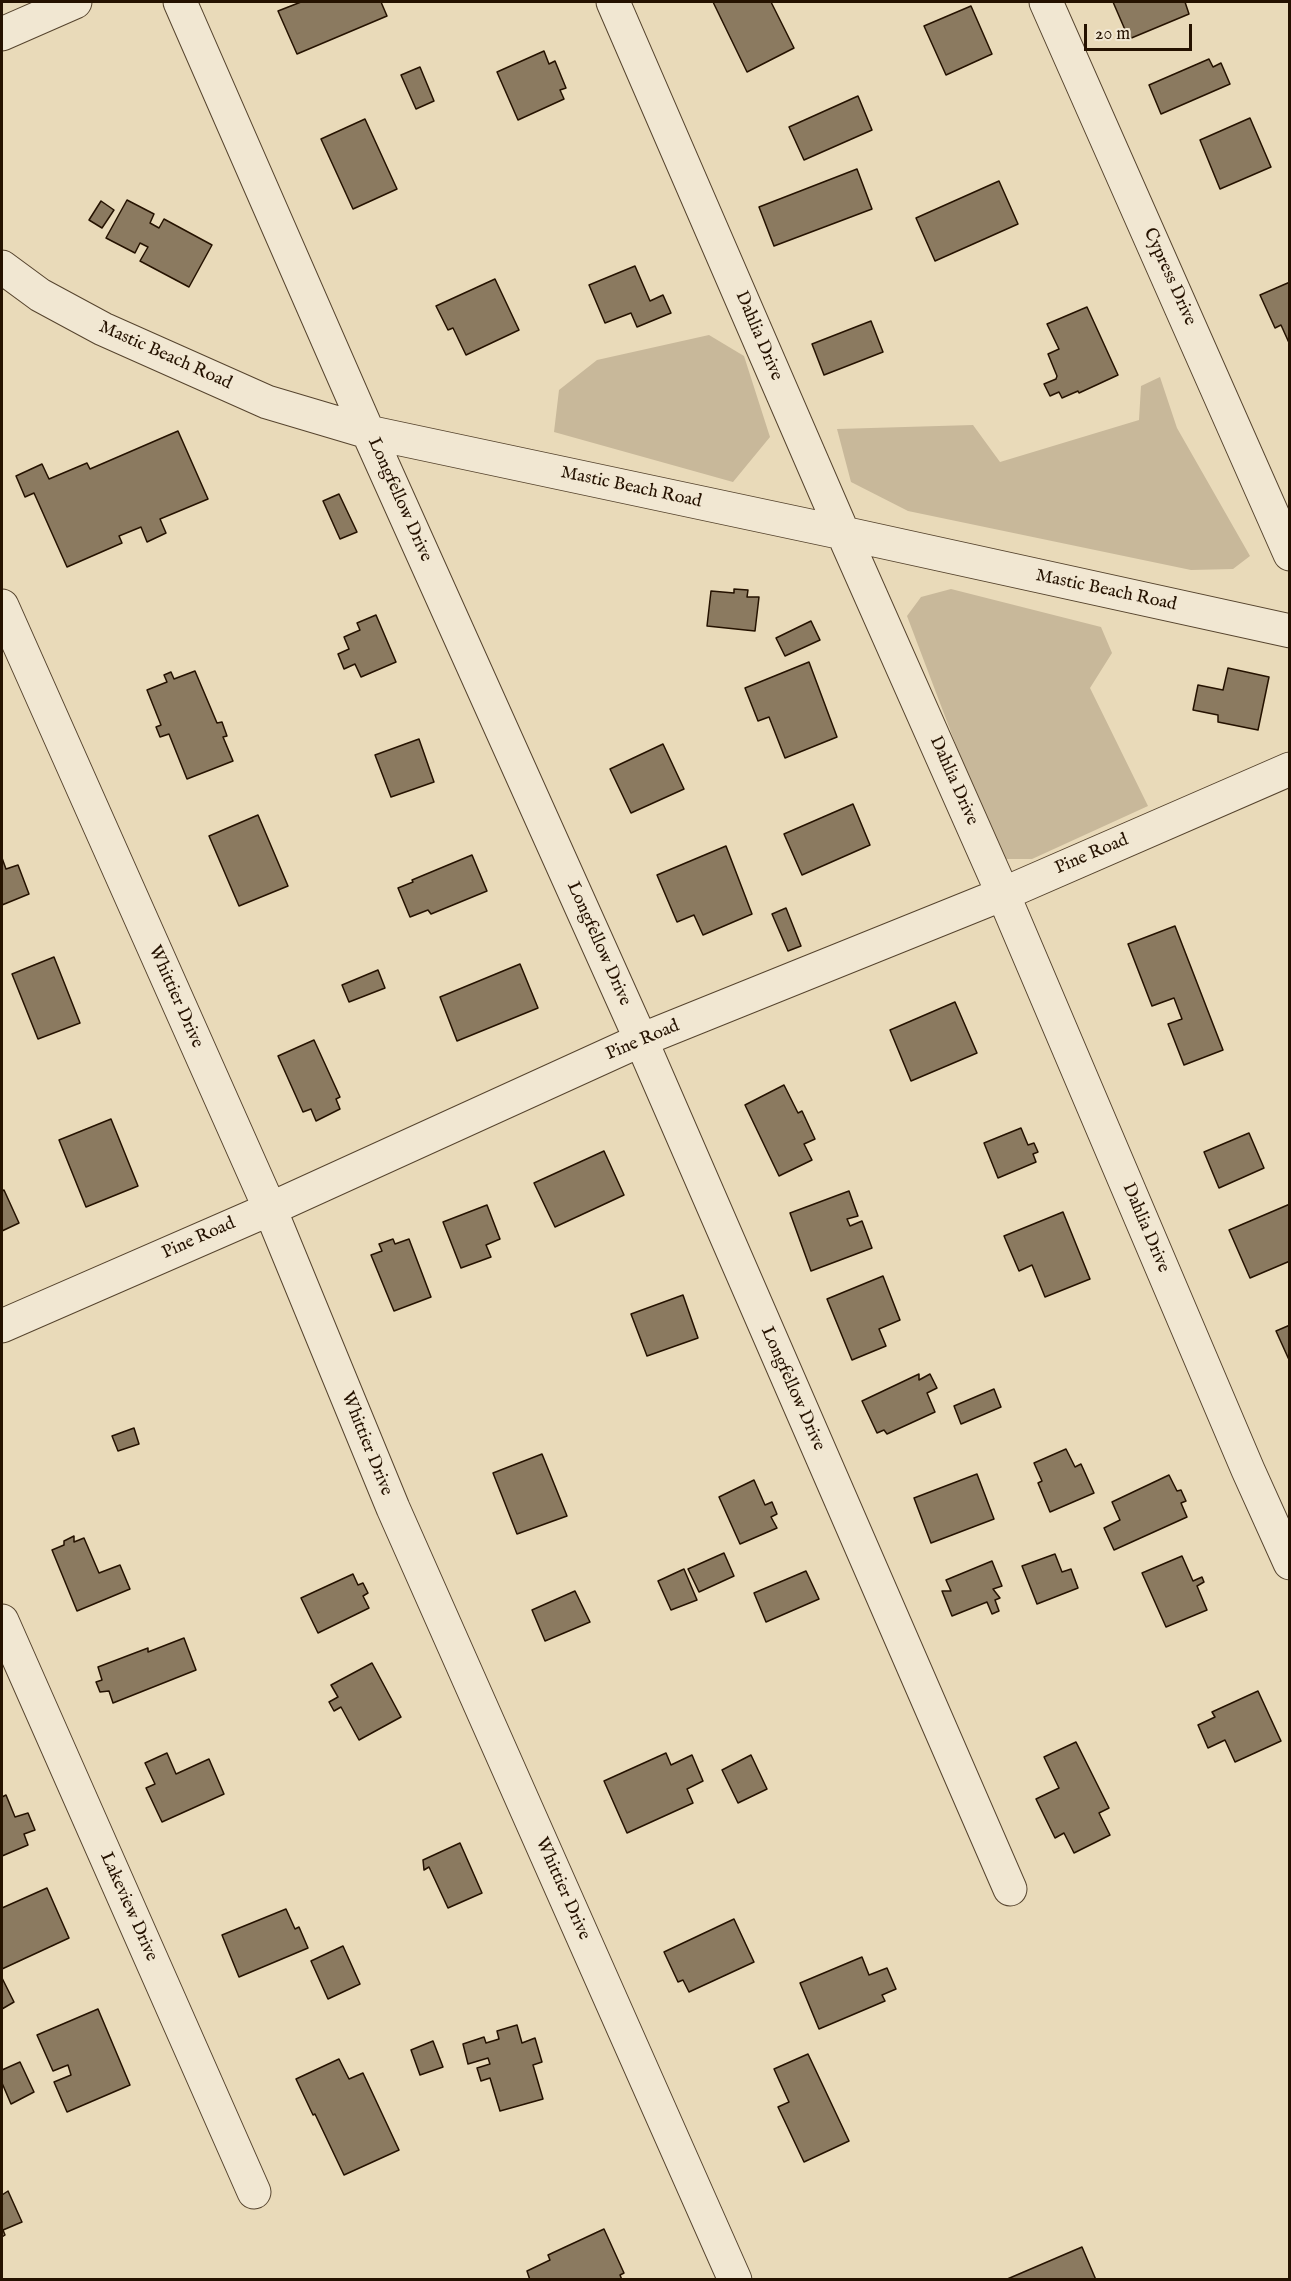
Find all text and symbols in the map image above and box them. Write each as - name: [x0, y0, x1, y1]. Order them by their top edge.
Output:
- scale bar: [1087, 12, 1195, 50]
- text: 20 m: [1095, 23, 1130, 46]
- street label: Cypress Drive: [1138, 225, 1200, 329]
- street label: Dahlia Drive: [729, 288, 787, 384]
- street label: Mastic Beach Road: [95, 317, 235, 395]
- street label: Longfellow Drive: [362, 435, 436, 565]
- street label: Mastic Beach Road: [559, 463, 703, 513]
- street label: Mastic Beach Road: [1034, 566, 1178, 616]
- street label: Dahlia Drive: [924, 733, 982, 829]
- street label: Pine Road: [1052, 830, 1132, 880]
- street label: Longfellow Drive: [561, 879, 635, 1009]
- street label: Whittier Drive: [143, 942, 207, 1052]
- street label: Pine Road: [603, 1016, 683, 1066]
- street label: Dahlia Drive: [1116, 1180, 1174, 1276]
- street label: Pine Road: [159, 1213, 239, 1265]
- street label: Longfellow Drive: [755, 1324, 829, 1454]
- street label: Whittier Drive: [335, 1389, 397, 1499]
- street label: Whittier Drive: [530, 1834, 594, 1944]
- street label: Lakeview Drive: [94, 1849, 162, 1965]

